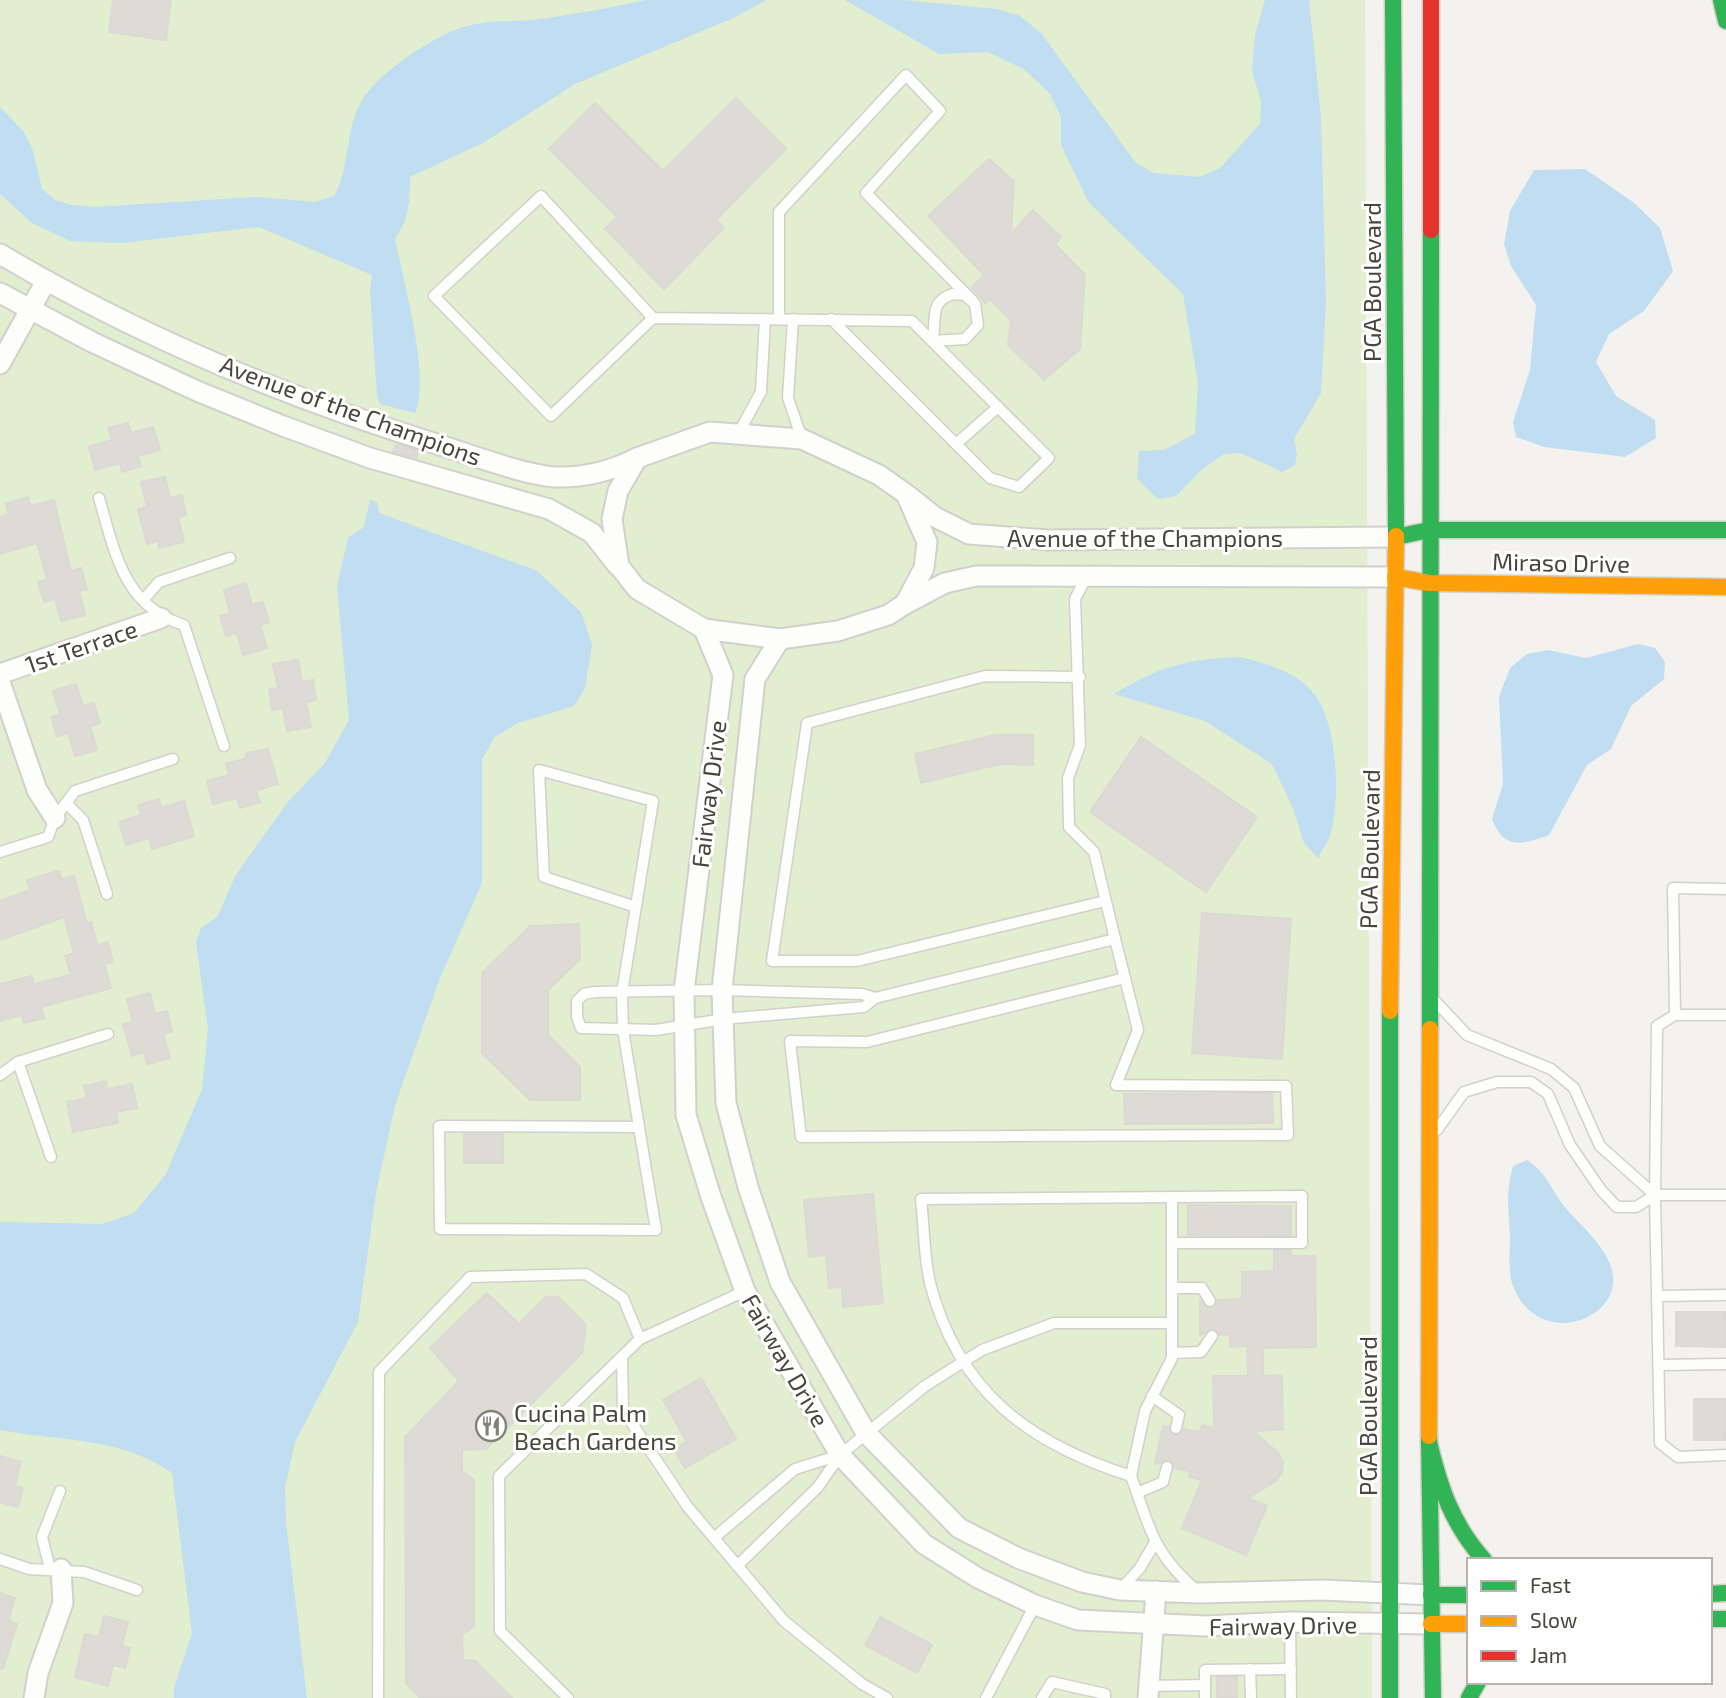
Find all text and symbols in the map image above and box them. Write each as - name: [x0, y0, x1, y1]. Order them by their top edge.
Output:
- street label: PGA Boulevard: [1357, 202, 1386, 362]
- street label: Avenue of the Champions: [216, 349, 486, 471]
- street label: Avenue of the Champions: [1007, 523, 1283, 552]
- street label: Miraso Drive: [1492, 546, 1630, 578]
- street label: 1st Terrace: [21, 613, 141, 679]
- street label: Fairway Drive: [685, 719, 731, 869]
- street label: PGA Boulevard: [1353, 769, 1385, 929]
- street label: Fairway Drive: [736, 1288, 836, 1432]
- street label: PGA Boulevard: [1353, 1336, 1382, 1496]
- place label: Cucina Palm Beach Gardens: [514, 1398, 676, 1455]
- restaurant icon: Cucina Palm Beach Gardens: [474, 1409, 508, 1443]
- legend: [1467, 1558, 1712, 1684]
- text: Fast: [1530, 1572, 1571, 1597]
- text: Slow: [1530, 1607, 1577, 1632]
- street label: Fairway Drive: [1209, 1609, 1357, 1641]
- text: Jam: [1530, 1642, 1567, 1667]

